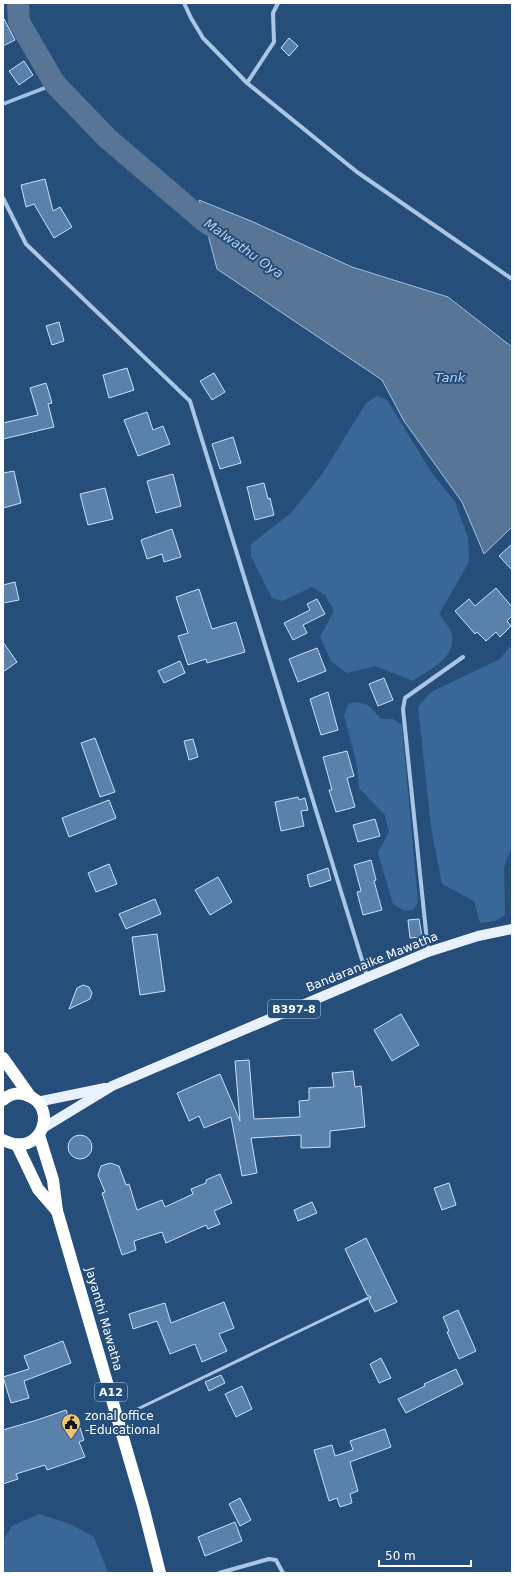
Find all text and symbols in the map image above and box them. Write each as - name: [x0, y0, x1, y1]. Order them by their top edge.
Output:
- water label: Malwathu Oya: [201, 216, 286, 281]
- water label: Tank: [435, 370, 466, 385]
- street label: Bandaranaike Mawatha: [304, 929, 440, 995]
- road number: B397-8: [268, 1000, 320, 1018]
- street label: Jayanthi Mawatha: [82, 1265, 125, 1372]
- road number: A12: [95, 1383, 127, 1401]
- place label: zonal office -Educational: [85, 1409, 160, 1437]
- public building icon: zonal office -Educational: [60, 1412, 82, 1440]
- scale bar: [379, 1542, 471, 1568]
- text: 50 m: [385, 1549, 416, 1563]

